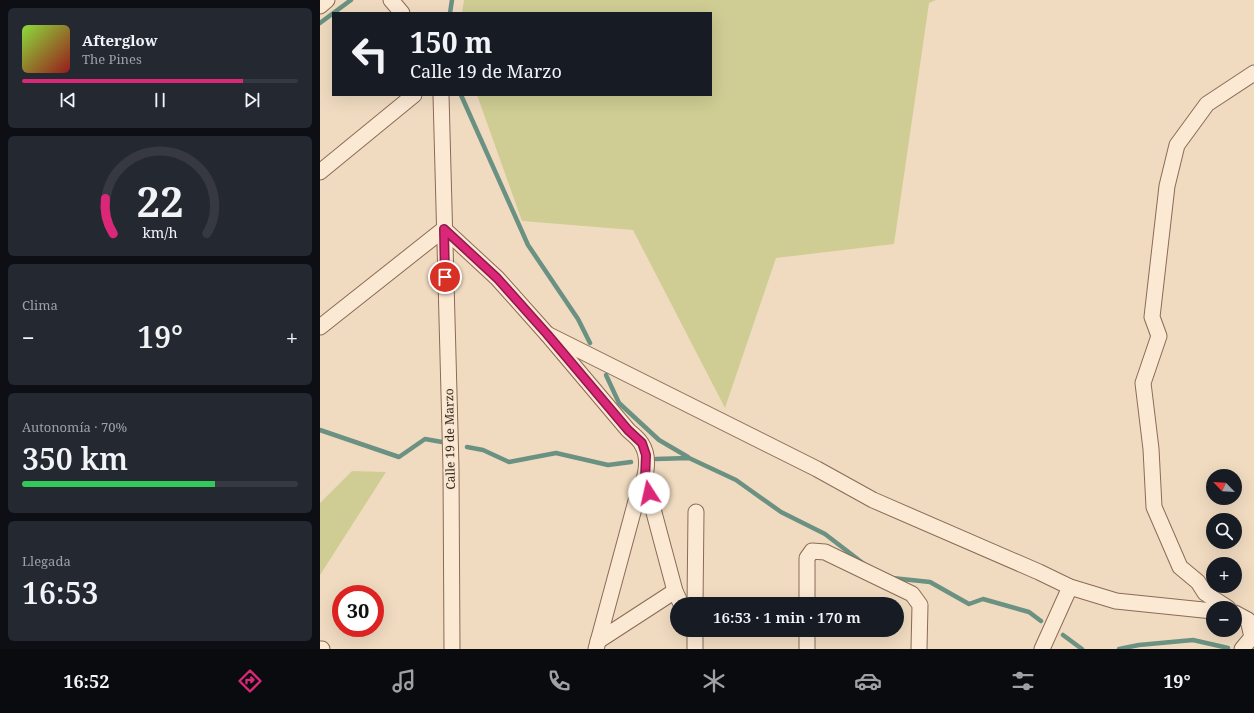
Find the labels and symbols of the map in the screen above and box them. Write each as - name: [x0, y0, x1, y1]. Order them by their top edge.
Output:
- pin: [428, 260, 462, 294]
- street label: Calle 19 de Marzo: [440, 388, 459, 490]
- north arrow: [1206, 469, 1242, 505]
- position arrow: [628, 472, 670, 514]
- speed limit sign: 30: [332, 585, 384, 637]

